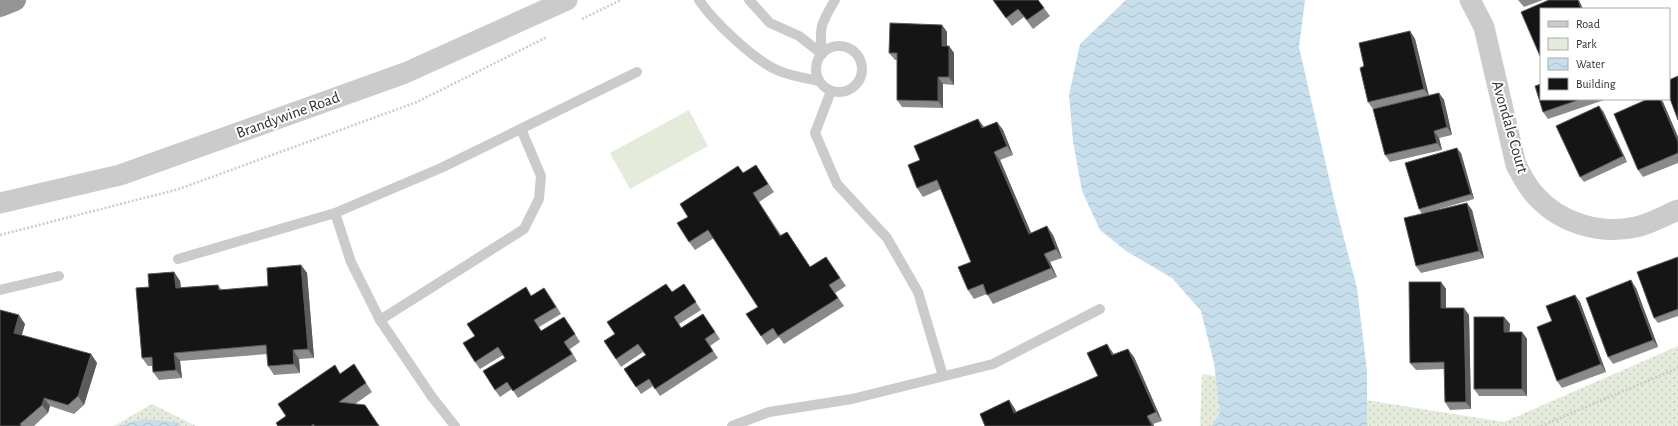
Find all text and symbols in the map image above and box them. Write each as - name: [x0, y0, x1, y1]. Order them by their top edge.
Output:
- legend: [1540, 8, 1670, 100]
- text: Road: [1576, 18, 1600, 30]
- text: Park: [1576, 38, 1597, 50]
- text: Water: [1576, 58, 1605, 70]
- text: Building: [1576, 78, 1616, 90]
- street label: Avondale Court: [1489, 79, 1531, 175]
- street label: Brandywine Road: [234, 89, 342, 142]

